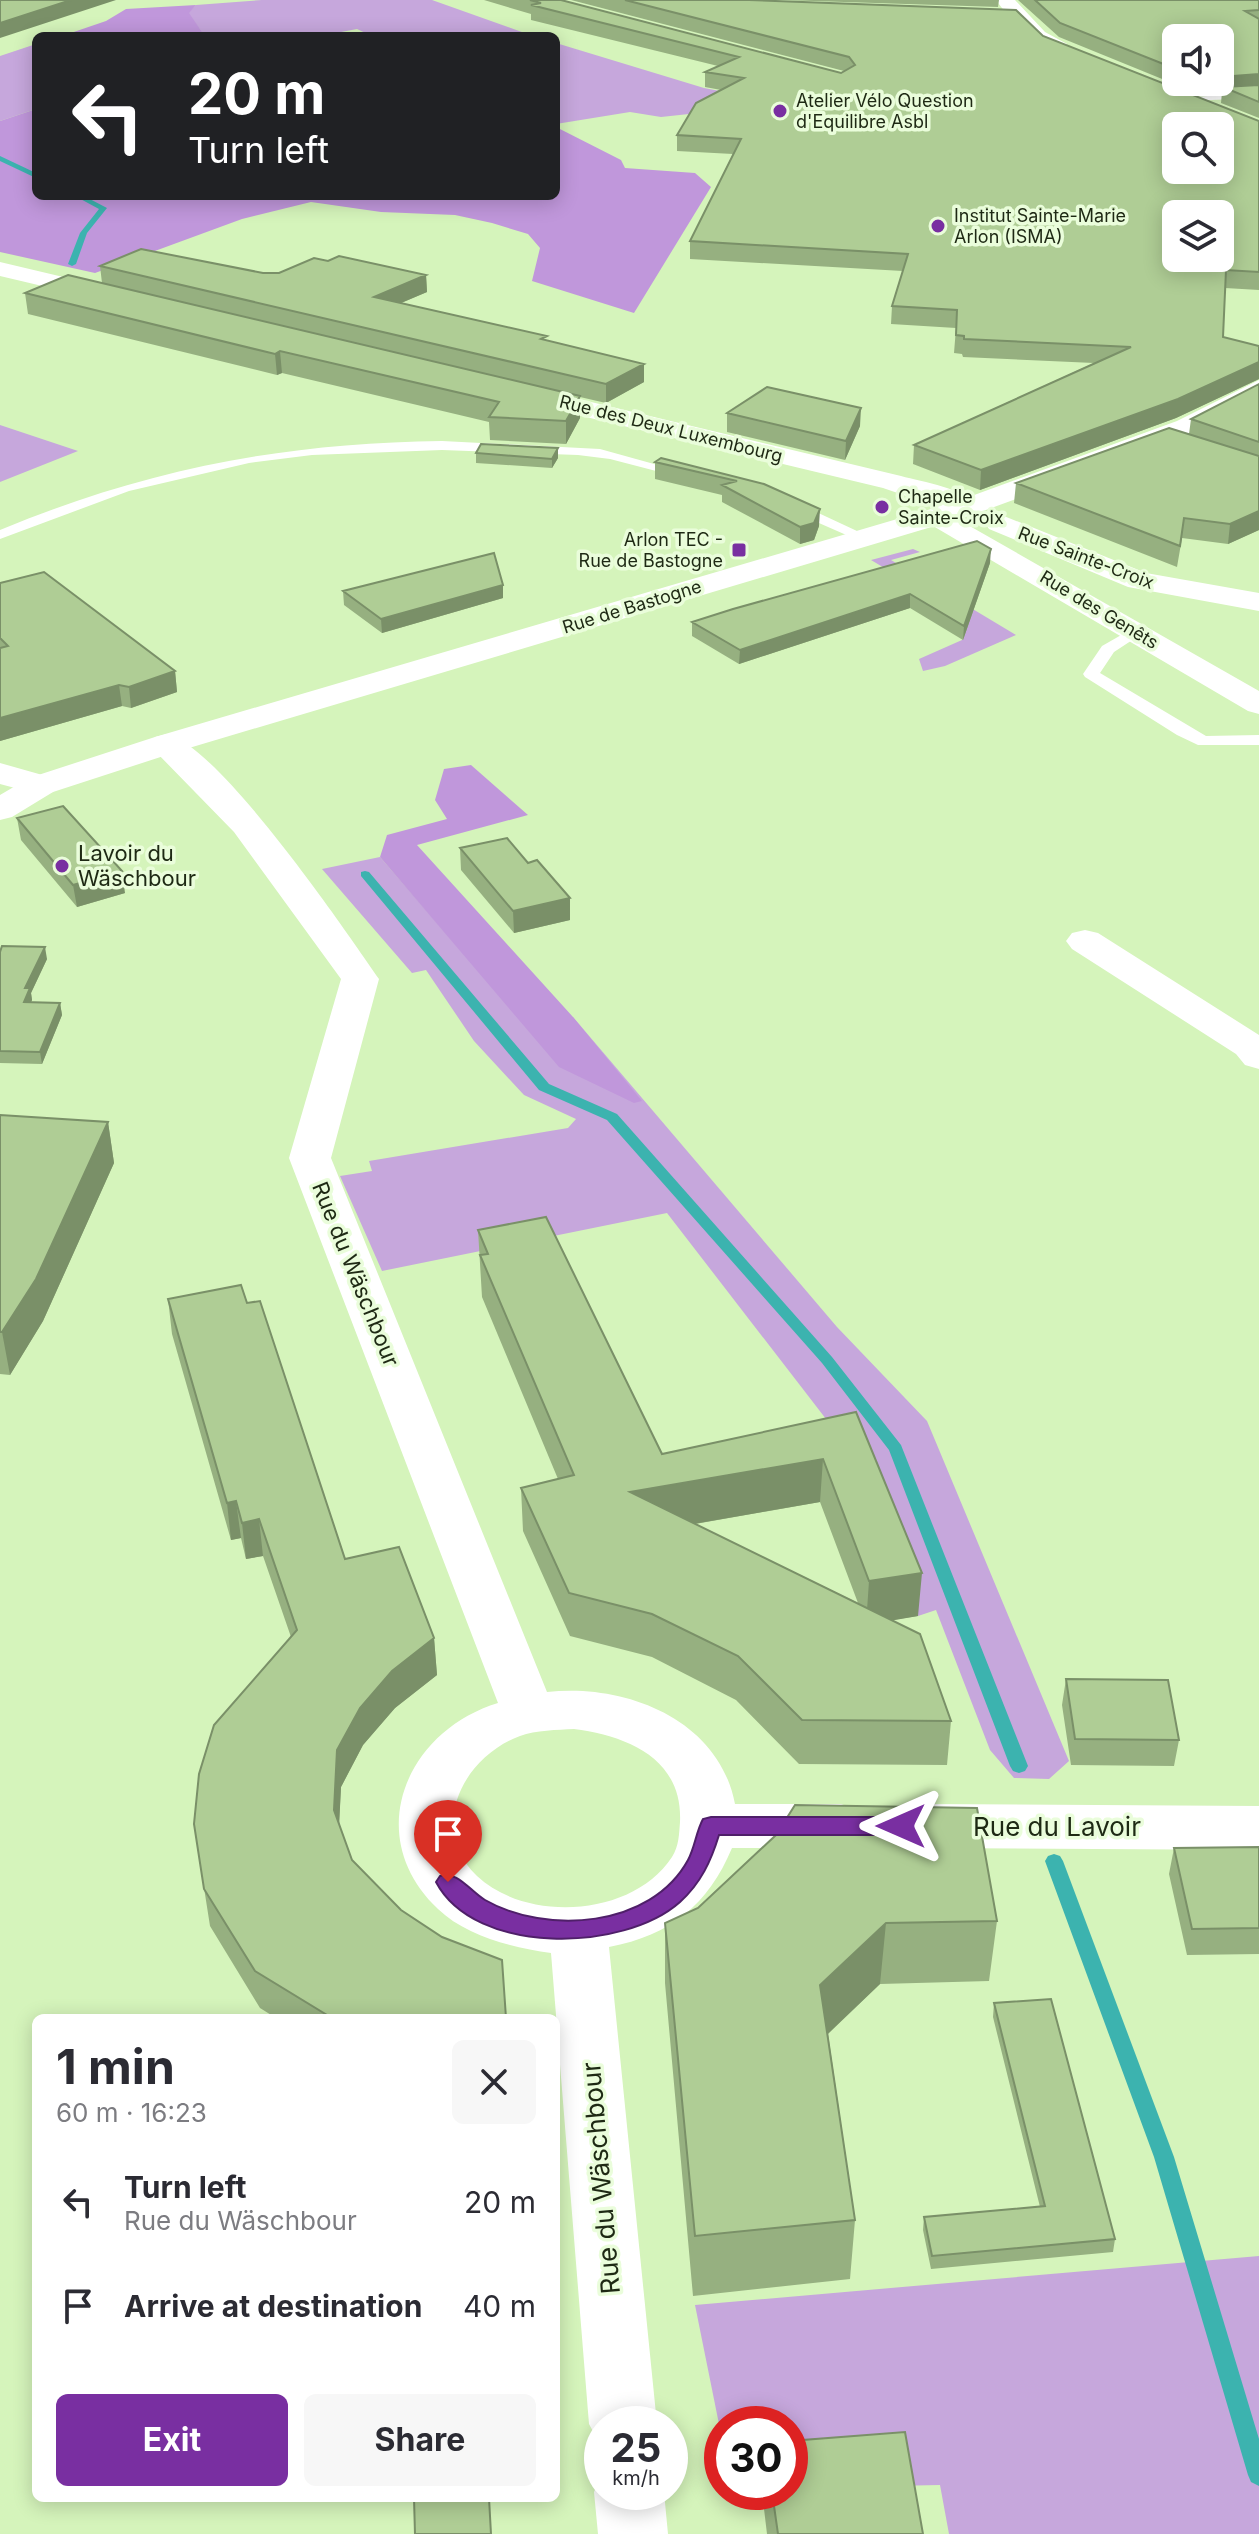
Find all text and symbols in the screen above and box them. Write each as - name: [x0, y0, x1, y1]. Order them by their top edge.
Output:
- map controls: [1162, 24, 1234, 272]
- button: sound: [1162, 24, 1234, 96]
- text: 20 m: [188, 60, 325, 128]
- icon: left: [56, 64, 160, 168]
- place label: Atelier Vélo Question d'Equilibre Asbl: [796, 90, 974, 132]
- marker: Atelier Vélo Question d'Equilibre Asbl: [771, 102, 789, 120]
- button: search: [1162, 112, 1234, 184]
- text: Turn left: [188, 128, 329, 172]
- button: layers: [1162, 200, 1234, 272]
- place label: Institut Sainte-Marie Arlon (ISMA): [954, 205, 1126, 247]
- marker: Institut Sainte-Marie Arlon (ISMA): [929, 217, 947, 235]
- street label: Rue des Deux Luxembourg: [557, 391, 785, 466]
- place label: Chapelle Sainte-Croix: [898, 486, 1004, 528]
- marker: Chapelle Sainte-Croix: [873, 498, 891, 516]
- street label: Rue Sainte-Croix: [1015, 522, 1157, 593]
- place label: Arlon TEC - Rue de Bastogne: [579, 529, 723, 571]
- marker: Arlon TEC - Rue de Bastogne: [730, 541, 748, 559]
- street label: Rue des Genêts: [1036, 566, 1162, 653]
- street label: Rue de Bastogne: [560, 575, 704, 638]
- place label: Lavoir du Wäschbour: [78, 840, 196, 891]
- marker: Lavoir du Wäschbour: [53, 857, 71, 875]
- street label: Rue du Wäschbour: [307, 1178, 405, 1370]
- position arrow: [859, 1784, 943, 1868]
- pin: [414, 1800, 482, 1882]
- street label: Rue du Lavoir: [973, 1811, 1141, 1842]
- icon: arrive: [426, 1812, 470, 1856]
- text: 1 min: [56, 2037, 175, 2096]
- button: close: [452, 2040, 536, 2124]
- street label: Rue du Wäschbour: [575, 2061, 626, 2295]
- text: 60 m · 16:23: [56, 2097, 207, 2128]
- text: Turn left: [124, 2169, 246, 2205]
- icon: left: [56, 2180, 100, 2224]
- text: 20 m: [464, 2184, 536, 2220]
- text: Rue du Wäschbour: [124, 2205, 357, 2236]
- icon: arrive: [56, 2284, 100, 2328]
- text: Arrive at destination: [124, 2288, 422, 2324]
- text: 40 m: [463, 2288, 536, 2324]
- button: Exit: [56, 2394, 288, 2486]
- button: Share: [304, 2394, 536, 2486]
- speed limit sign: 30: [704, 2406, 808, 2510]
- text: 25: [611, 2423, 661, 2472]
- text: km/h: [612, 2466, 660, 2490]

